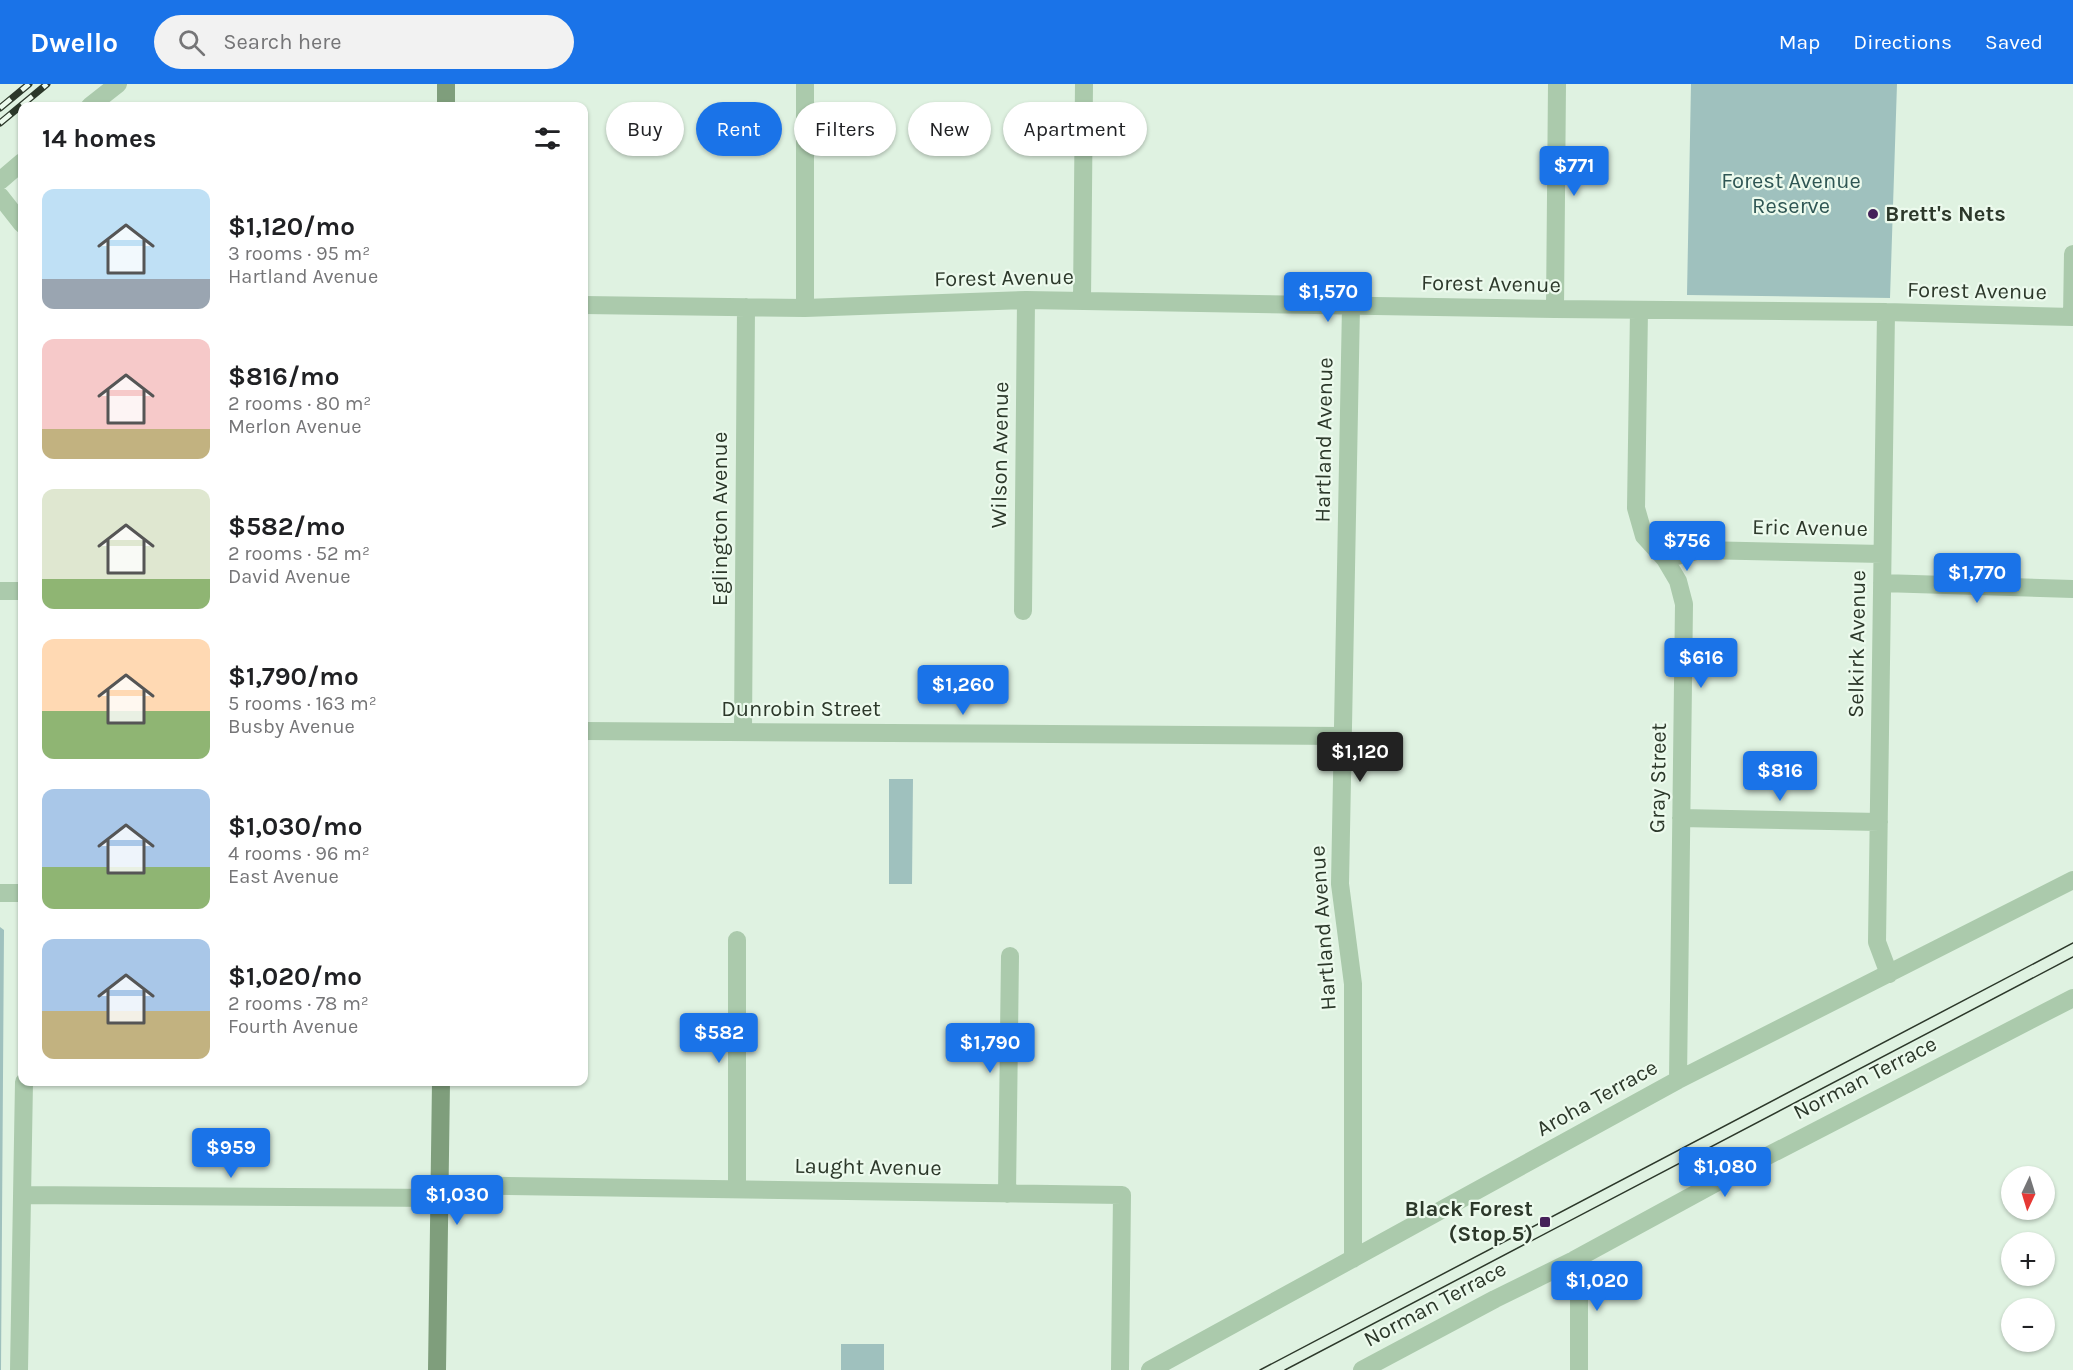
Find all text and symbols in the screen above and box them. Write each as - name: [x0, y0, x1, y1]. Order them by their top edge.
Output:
- search box: [154, 15, 574, 69]
- text: Dwello: [30, 26, 118, 59]
- icon: search: [175, 26, 208, 59]
- text: Search here: [223, 29, 342, 55]
- text: Map: [1779, 30, 1820, 54]
- text: Directions: [1853, 30, 1952, 54]
- text: Saved: [1985, 30, 2043, 54]
- chip: Buy: [606, 102, 684, 156]
- chip: Rent: [696, 102, 782, 156]
- chip: Filters: [794, 102, 896, 156]
- chip: New: [908, 102, 991, 156]
- chip: Apartment: [1003, 102, 1147, 156]
- icon: filters: [531, 122, 564, 155]
- text: 14 homes: [42, 123, 156, 154]
- pin: $771: [1538, 146, 1610, 197]
- text: $771: [1554, 154, 1594, 177]
- park label: Forest Avenue Reserve: [1721, 168, 1861, 219]
- place label: Brett's Nets: [1885, 201, 2006, 227]
- marker: Brett's Nets: [1866, 207, 1880, 221]
- text: $1,120/mo: [228, 211, 355, 242]
- icon: home: [90, 213, 162, 285]
- text: 3 rooms · 95 m²: [228, 242, 370, 265]
- street label: Forest Avenue: [934, 264, 1074, 292]
- text: Hartland Avenue: [228, 265, 378, 288]
- street label: Forest Avenue: [1421, 270, 1561, 298]
- pin: $1,570: [1279, 272, 1377, 323]
- street label: Forest Avenue: [1907, 277, 2047, 305]
- text: $1,570: [1298, 280, 1358, 303]
- street label: Hartland Avenue: [1310, 357, 1338, 523]
- text: $816/mo: [228, 361, 339, 392]
- icon: home: [90, 363, 162, 435]
- street label: Wilson Avenue: [986, 381, 1014, 529]
- text: 2 rooms · 80 m²: [228, 392, 371, 415]
- text: Merlon Avenue: [228, 415, 362, 438]
- street label: Eglington Avenue: [707, 432, 733, 606]
- text: $582/mo: [228, 511, 345, 542]
- icon: home: [90, 513, 162, 585]
- street label: Eric Avenue: [1752, 514, 1868, 542]
- pin: $756: [1651, 521, 1723, 572]
- text: $756: [1663, 529, 1711, 552]
- text: 2 rooms · 52 m²: [228, 542, 370, 565]
- pin: $1,770: [1928, 553, 2026, 604]
- text: $1,770: [1948, 561, 2006, 584]
- text: David Avenue: [228, 565, 351, 588]
- street label: Selkirk Avenue: [1843, 570, 1871, 718]
- pin: $616: [1665, 638, 1737, 689]
- text: $616: [1678, 646, 1724, 669]
- text: $1,790/mo: [228, 661, 359, 692]
- icon: home: [90, 663, 162, 735]
- pin: $1,260: [914, 665, 1012, 716]
- text: $1,260: [932, 673, 994, 696]
- text: 5 rooms · 163 m²: [228, 692, 377, 715]
- street label: Dunrobin Street: [721, 696, 881, 722]
- text: Busby Avenue: [228, 715, 355, 738]
- street label: Gray Street: [1644, 723, 1672, 833]
- pin: $1,120: [1311, 732, 1409, 783]
- text: $1,120: [1331, 740, 1389, 763]
- pin: $816: [1744, 751, 1816, 802]
- text: $816: [1757, 759, 1803, 782]
- text: $1,030/mo: [228, 811, 362, 842]
- icon: home: [90, 813, 162, 885]
- text: 4 rooms · 96 m²: [228, 842, 370, 865]
- street label: Hartland Avenue: [1304, 845, 1342, 1011]
- text: East Avenue: [228, 865, 339, 888]
- text: $1,020/mo: [228, 961, 362, 992]
- icon: home: [90, 963, 162, 1035]
- text: 2 rooms · 78 m²: [228, 992, 369, 1015]
- pin: $582: [683, 1013, 755, 1064]
- text: Fourth Avenue: [228, 1015, 358, 1038]
- text: $582: [694, 1021, 744, 1044]
- pin: $1,790: [941, 1023, 1039, 1074]
- text: $1,790: [960, 1031, 1020, 1054]
- street label: Norman Terrace: [1789, 1031, 1941, 1125]
- street label: Aroha Terrace: [1532, 1054, 1662, 1142]
- pin: $959: [195, 1128, 267, 1179]
- text: $959: [206, 1136, 256, 1159]
- pin: $1,080: [1676, 1147, 1774, 1198]
- street label: Laught Avenue: [794, 1153, 942, 1181]
- text: $1,080: [1693, 1155, 1757, 1178]
- north arrow: [2001, 1166, 2055, 1220]
- map controls: [2001, 1166, 2055, 1352]
- pin: $1,030: [408, 1175, 506, 1226]
- text: $1,030: [425, 1183, 489, 1206]
- place label: Black Forest (Stop 5): [1405, 1196, 1533, 1247]
- marker: Black Forest (Stop 5): [1538, 1215, 1552, 1229]
- button: +: [2001, 1232, 2055, 1286]
- street label: Norman Terrace: [1359, 1256, 1511, 1352]
- pin: $1,020: [1548, 1261, 1646, 1312]
- text: $1,020: [1565, 1269, 1629, 1292]
- button: −: [2001, 1298, 2055, 1352]

